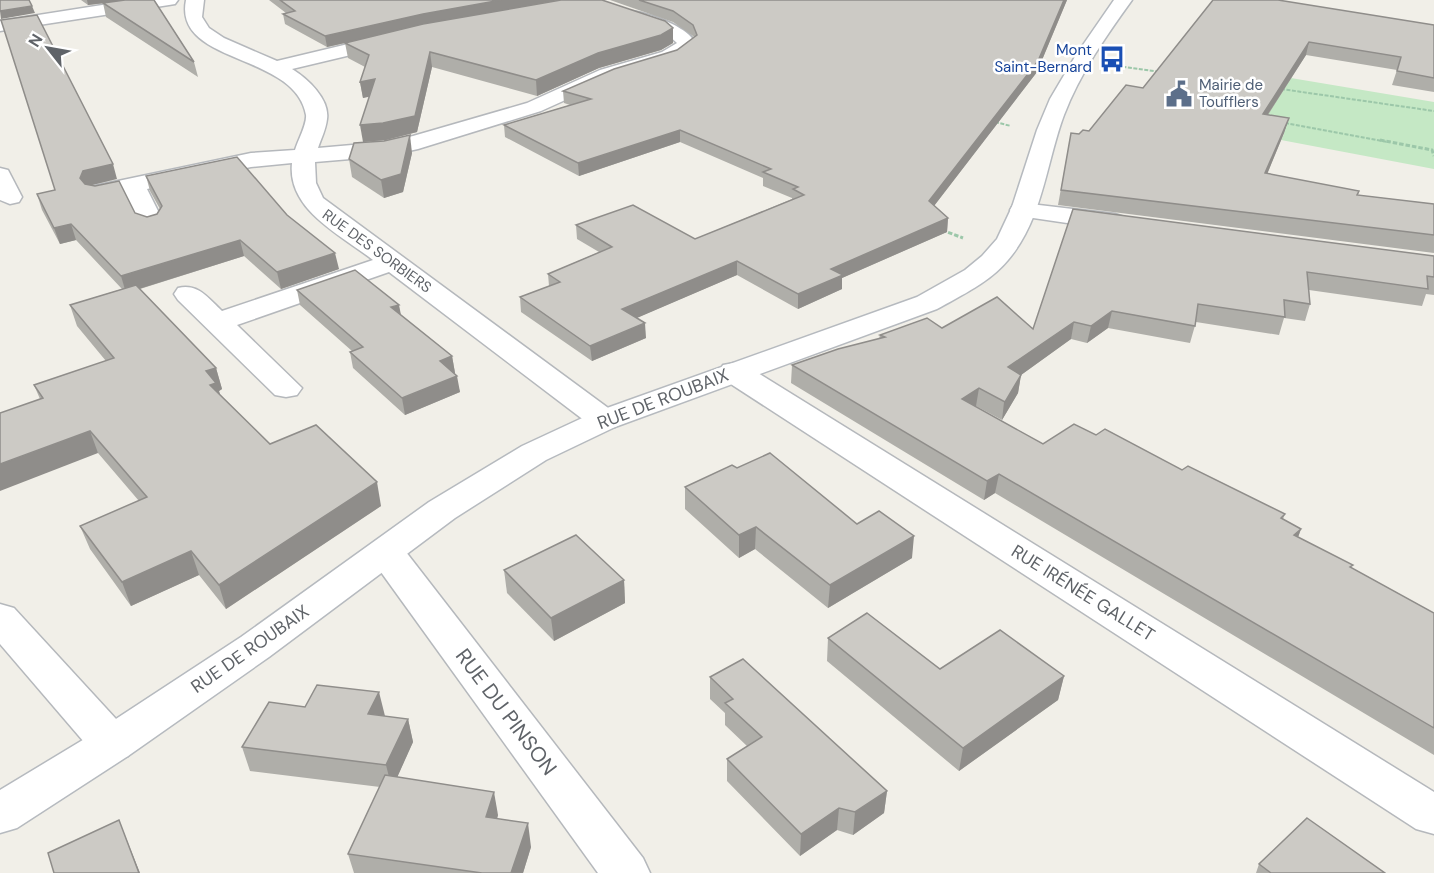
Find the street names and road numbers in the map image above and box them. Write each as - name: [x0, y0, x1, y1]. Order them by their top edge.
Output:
- street label: RUE DES SORBIERS: [318, 205, 436, 298]
- street label: RUE DE ROUBAIX: [594, 363, 732, 435]
- street label: RUE IRÉNÉE GALLET: [1007, 539, 1159, 647]
- street label: RUE DE ROUBAIX: [186, 599, 314, 699]
- street label: RUE DU PINSON: [449, 643, 563, 781]

